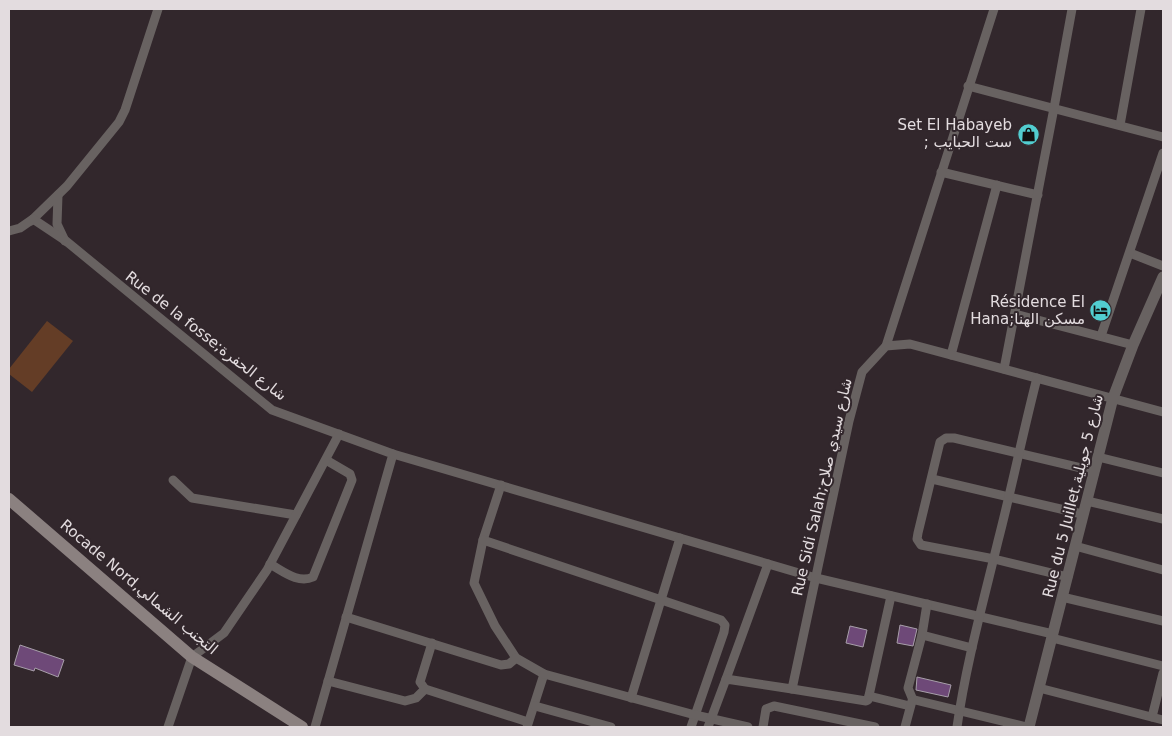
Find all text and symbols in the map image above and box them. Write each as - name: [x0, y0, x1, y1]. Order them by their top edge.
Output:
- place label: Set El Habayeb ; ست الحبايب: [897, 116, 1012, 151]
- shop icon: Set El Habayeb ; ست الحبايب: [1016, 122, 1040, 146]
- street label: Rue de la fosse;شارع الحفرة: [122, 267, 290, 405]
- place label: Résidence El Hana;مسكن الهنا: [970, 293, 1085, 328]
- hotel icon: Résidence El Hana;مسكن الهنا: [1089, 299, 1113, 323]
- street label: Rue Sidi Salah;شارع سيدي صلاح: [788, 376, 857, 598]
- street label: Rue du 5 Juillet,شارع 5 جويلية: [1039, 393, 1107, 599]
- street label: Rocade Nord,التجنب الشمالي: [56, 516, 221, 659]

